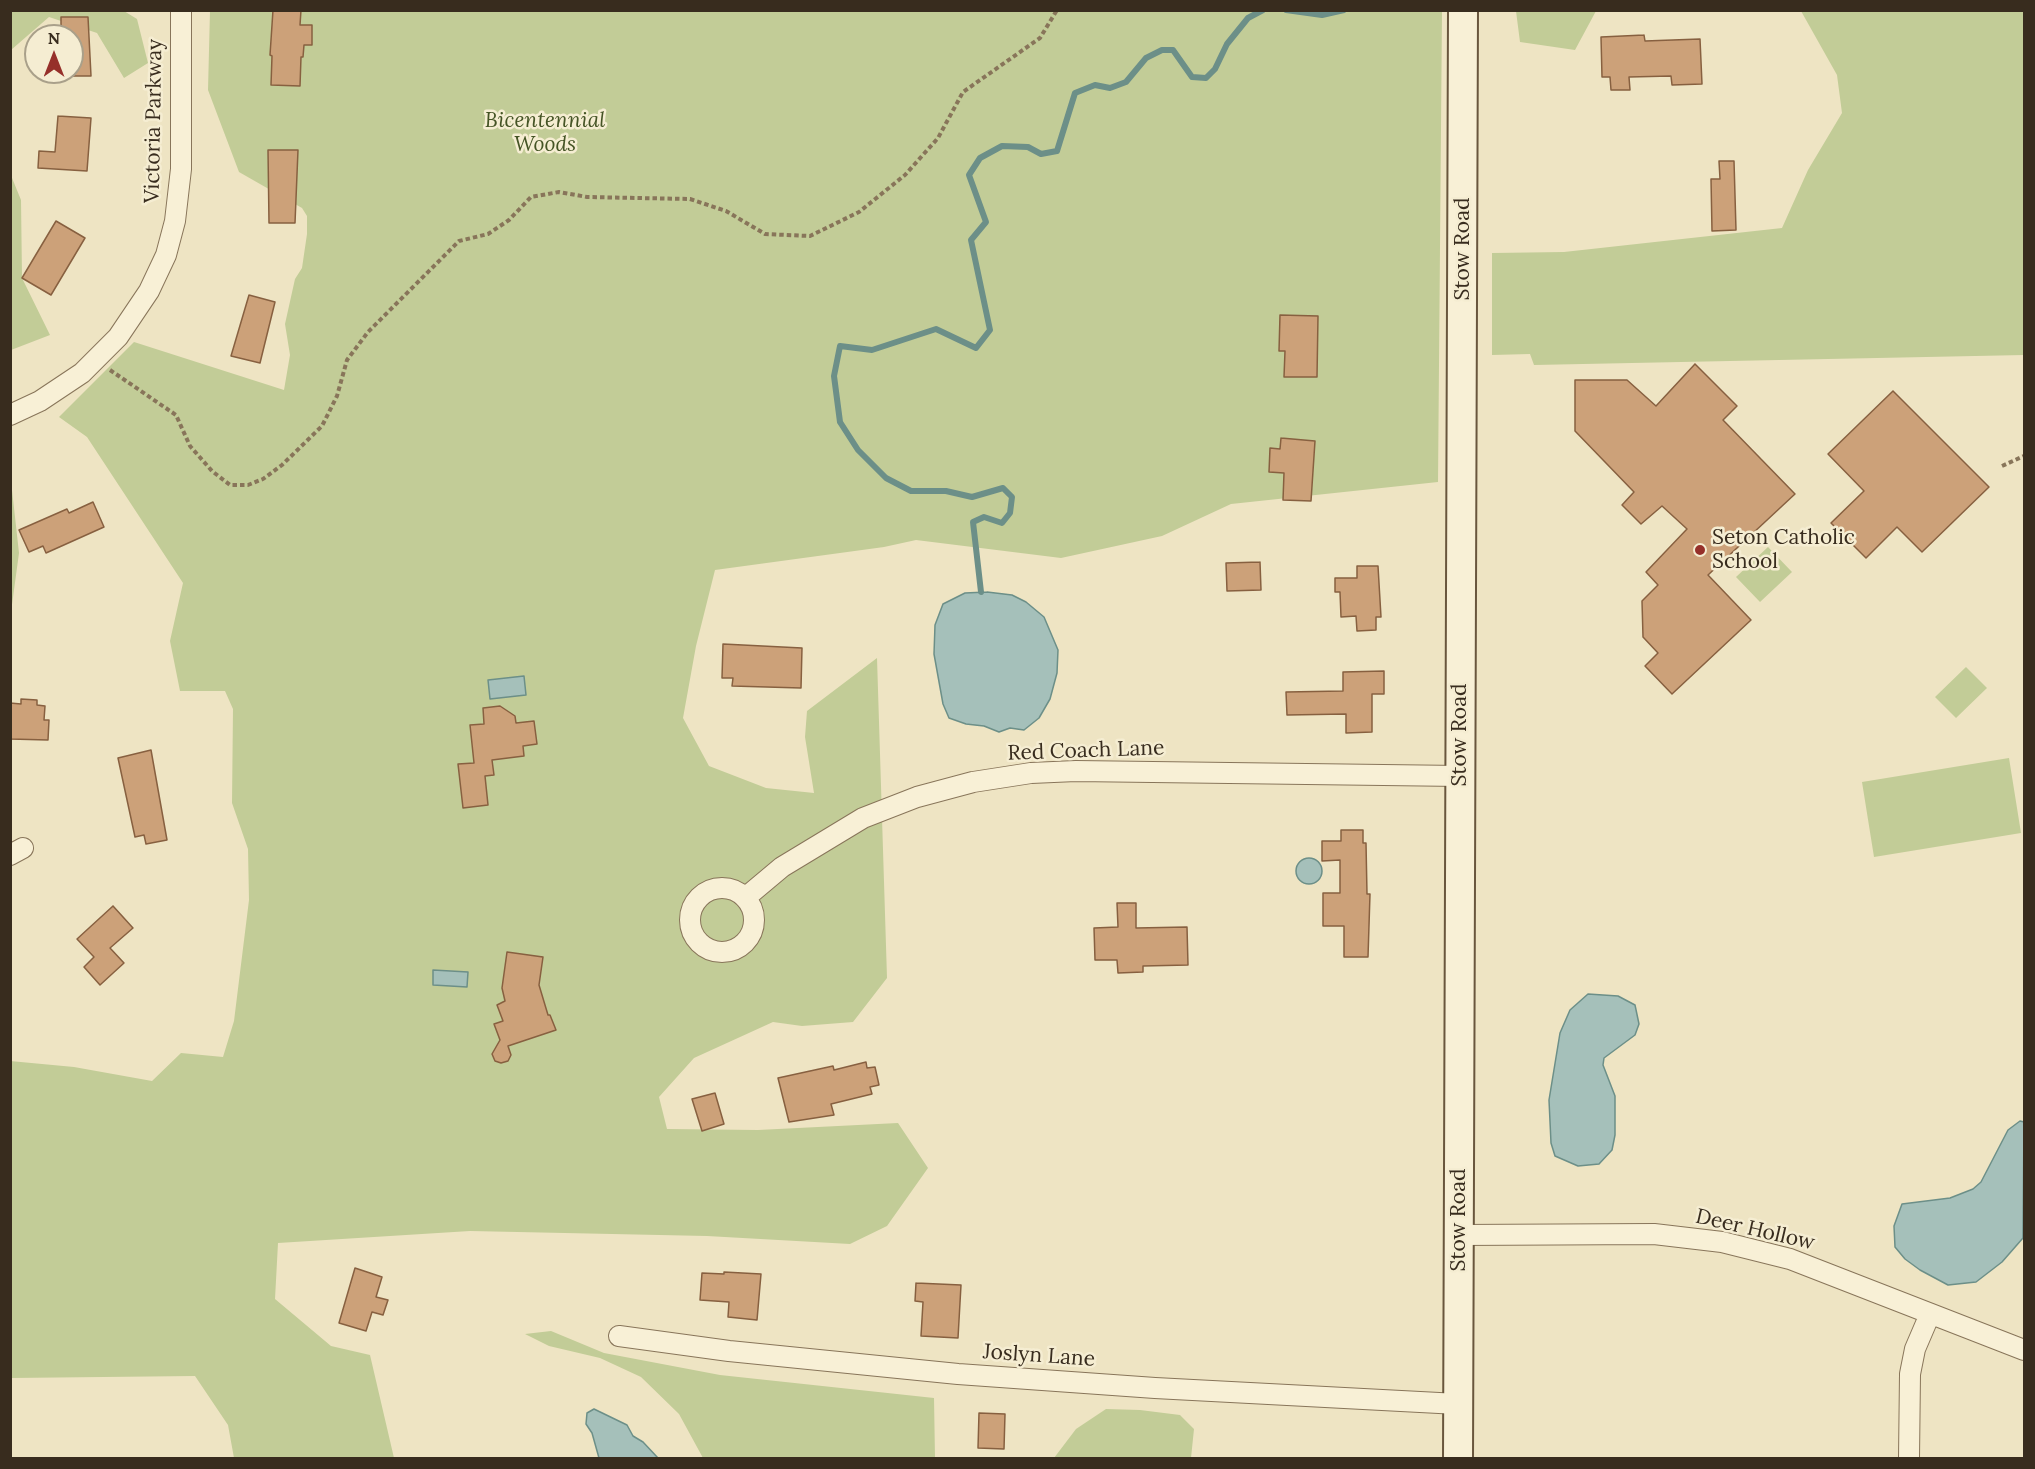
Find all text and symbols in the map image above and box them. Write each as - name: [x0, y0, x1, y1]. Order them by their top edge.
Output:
- north arrow: [24, 24, 84, 84]
- text: N: [48, 28, 60, 48]
- street label: Victoria Parkway: [140, 39, 168, 203]
- park label: Bicentennial Woods: [485, 108, 605, 158]
- street label: Stow Road: [1450, 197, 1476, 301]
- place label: Seton Catholic School: [1712, 525, 1855, 575]
- marker: Seton Catholic School: [1693, 543, 1707, 557]
- street label: Stow Road: [1447, 683, 1473, 787]
- street label: Red Coach Lane: [1007, 736, 1165, 766]
- street label: Stow Road: [1446, 1168, 1472, 1272]
- street label: Deer Hollow: [1693, 1204, 1817, 1256]
- street label: Joslyn Lane: [982, 1340, 1096, 1372]

